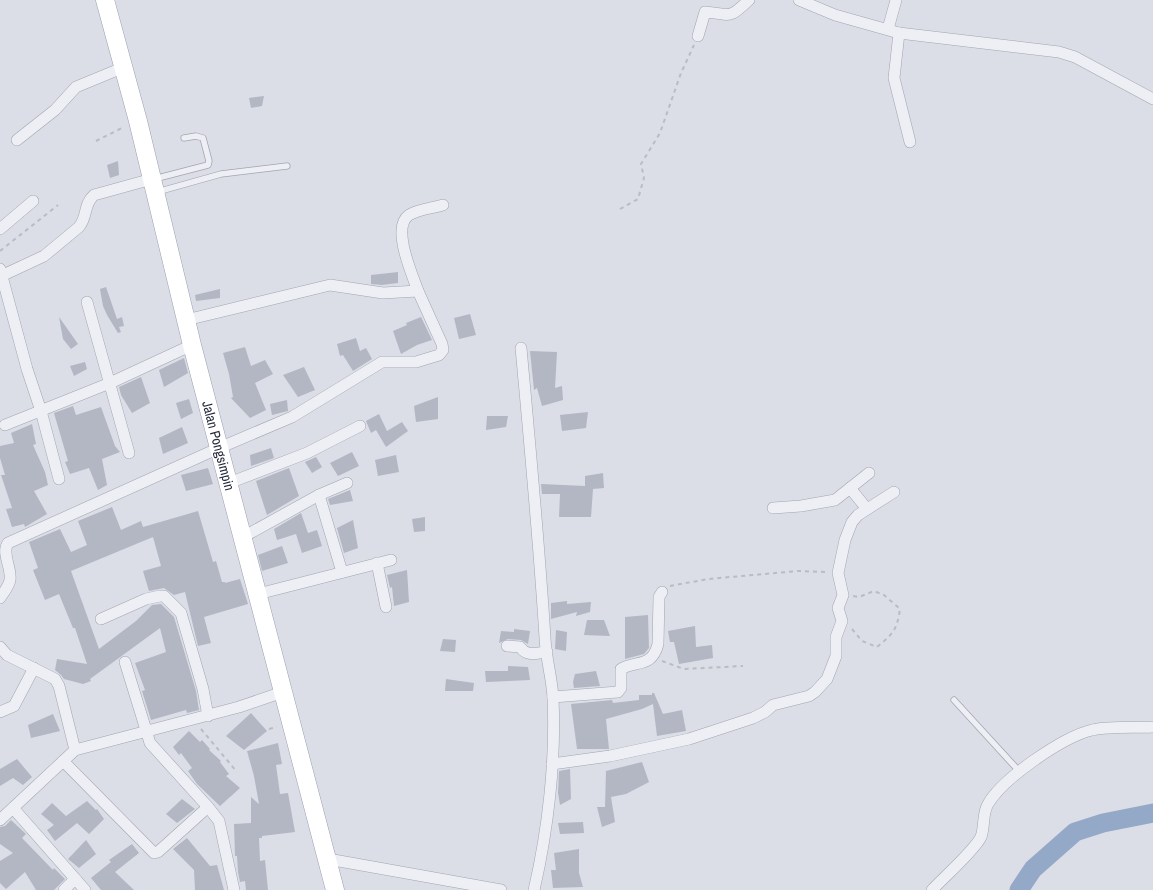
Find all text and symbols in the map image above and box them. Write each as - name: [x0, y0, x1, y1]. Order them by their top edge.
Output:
- street label: Jalan Pongsimpin: [198, 399, 239, 493]

